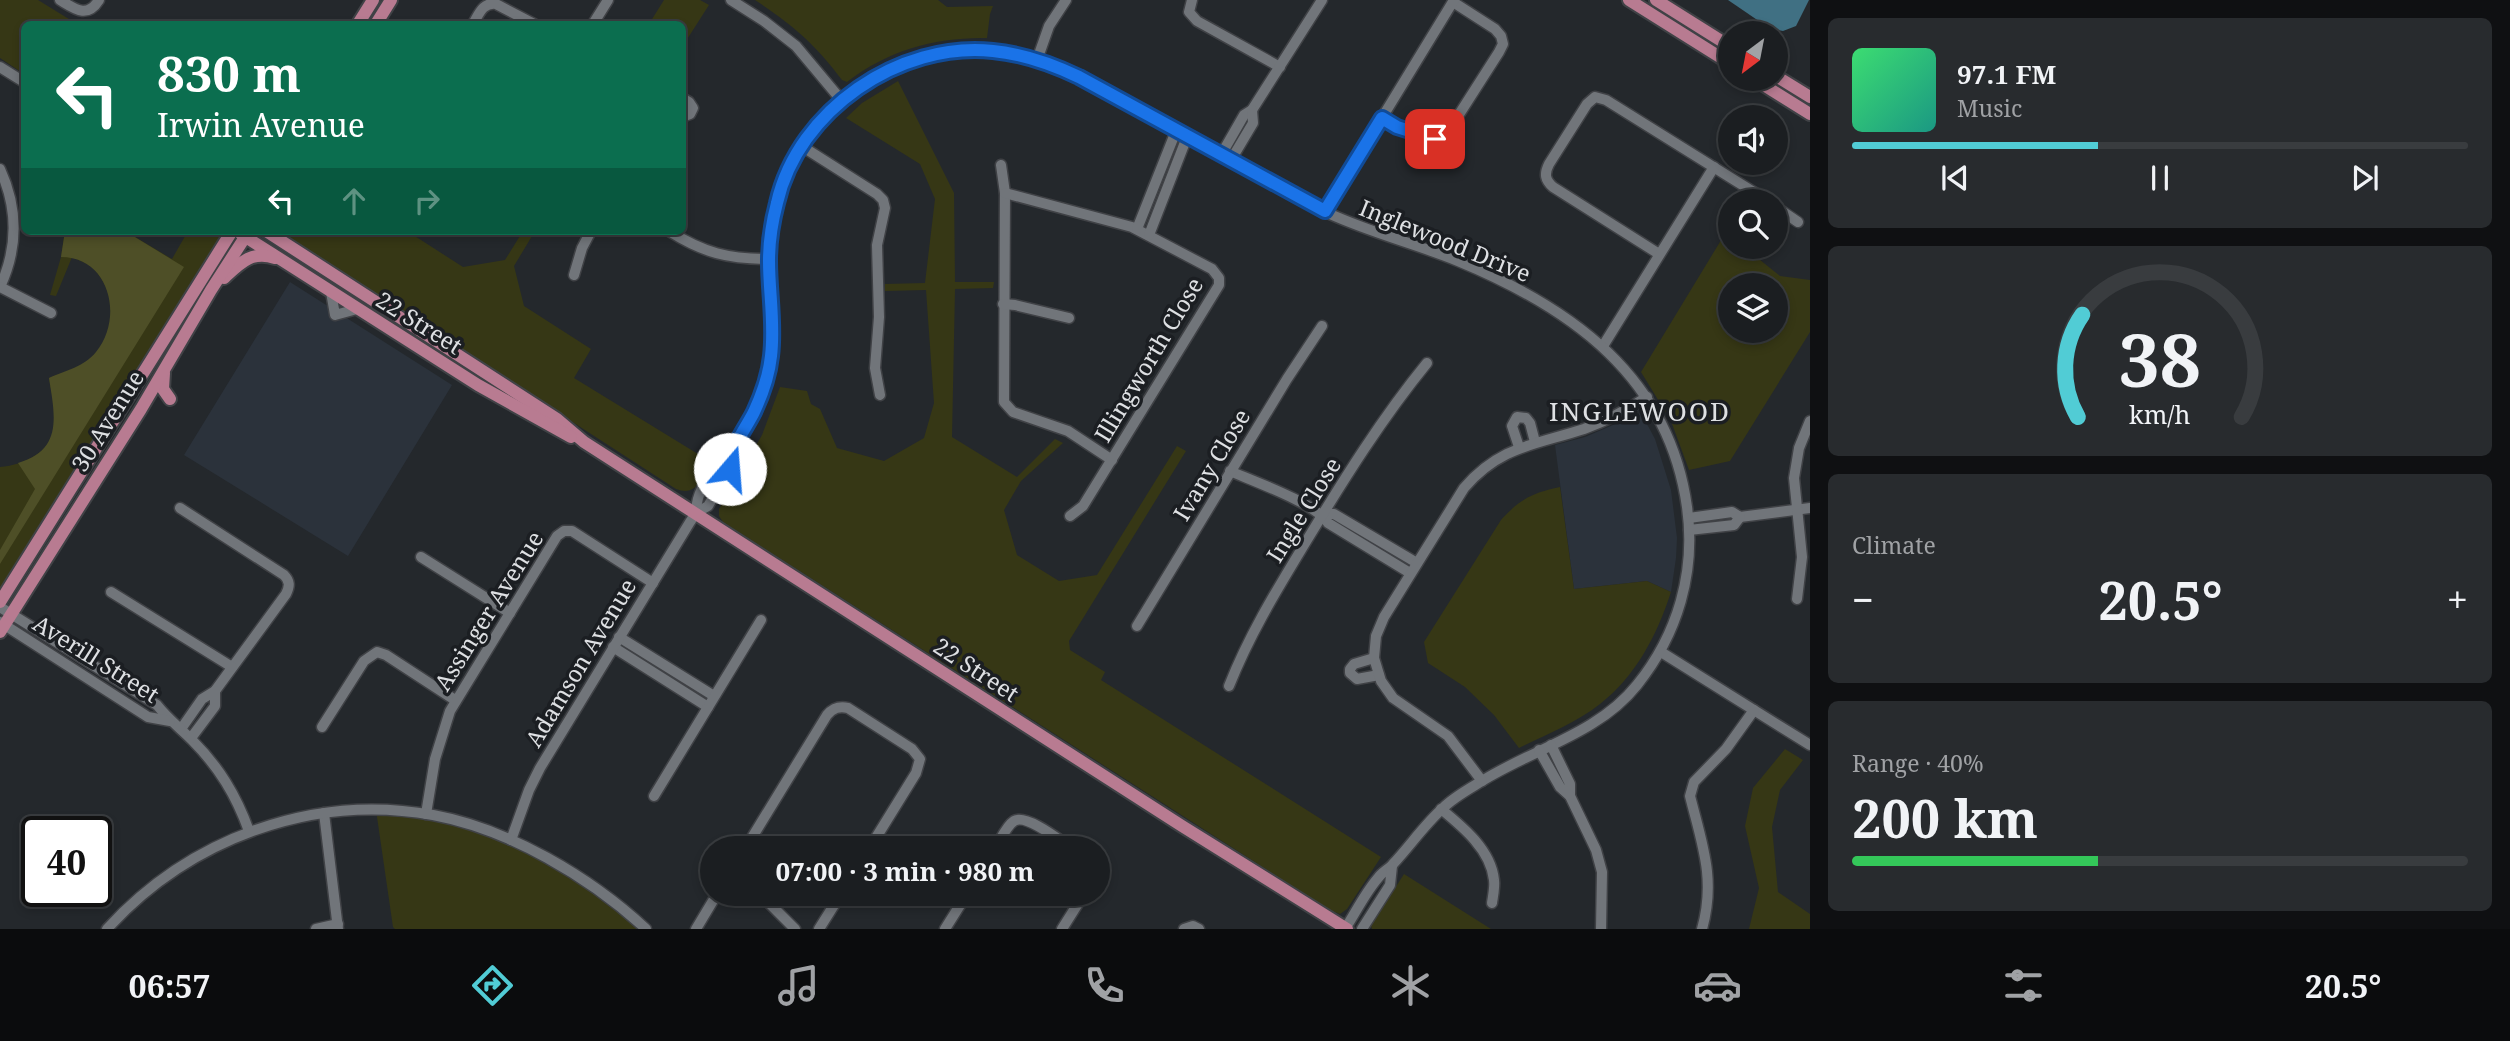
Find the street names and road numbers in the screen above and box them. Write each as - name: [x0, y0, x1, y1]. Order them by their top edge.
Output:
- street label: Inglewood Drive: [1355, 191, 1536, 289]
- street label: Illingworth Close: [1086, 271, 1210, 448]
- street label: 22 Street: [370, 283, 469, 361]
- street label: 30 Avenue: [63, 364, 151, 477]
- street label: Ivany Close: [1165, 403, 1257, 526]
- street label: Ingle Close: [1258, 451, 1348, 568]
- street label: Assinger Avenue: [426, 524, 550, 696]
- street label: Adamson Avenue: [517, 572, 643, 753]
- street label: Averill Street: [27, 607, 166, 710]
- street label: 22 Street: [928, 630, 1025, 709]

